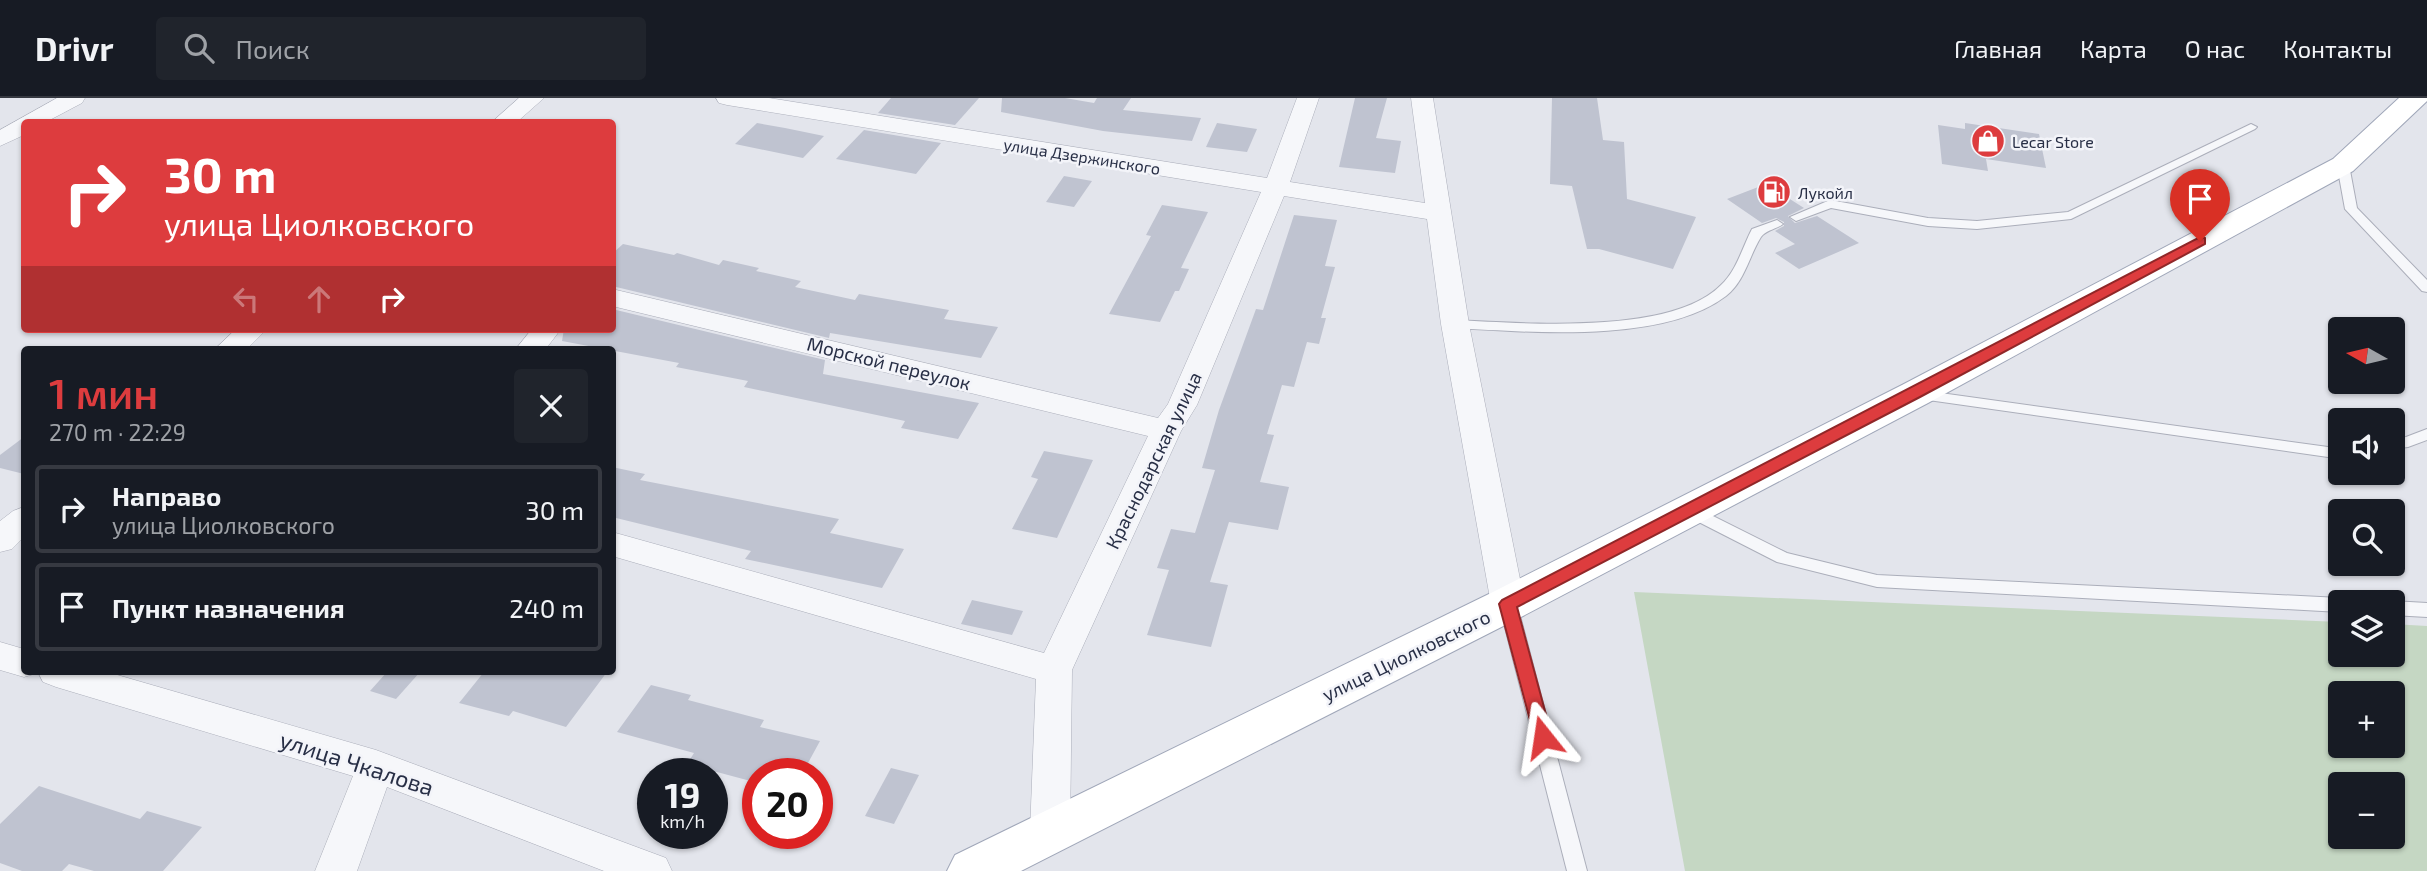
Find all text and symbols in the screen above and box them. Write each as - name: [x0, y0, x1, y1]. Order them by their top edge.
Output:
- search box: [156, 17, 646, 80]
- text: Drivr: [35, 28, 114, 68]
- icon: search: [180, 29, 218, 67]
- text: Поиск: [236, 33, 310, 64]
- text: Главная: [1954, 34, 2042, 63]
- text: Карта: [2080, 34, 2147, 63]
- text: О нас: [2185, 34, 2245, 63]
- text: Контакты: [2283, 34, 2392, 63]
- shop icon: Lecar Store: [1969, 122, 2007, 160]
- place label: Lecar Store: [2012, 132, 2094, 151]
- street label: улица Дзержинского: [1002, 134, 1162, 179]
- text: 30 m: [164, 144, 276, 203]
- icon: right: [49, 147, 140, 238]
- pin: [2170, 169, 2230, 241]
- fuel station icon: Лукойл: [1755, 173, 1793, 211]
- icon: arrive: [2181, 180, 2219, 218]
- place label: Лукойл: [1798, 183, 1853, 203]
- text: улица Циолковского: [164, 204, 474, 242]
- icon: left: [227, 280, 265, 318]
- icon: ahead: [300, 280, 338, 318]
- icon: right: [373, 280, 411, 318]
- north arrow: [2328, 317, 2404, 394]
- map controls: [2328, 317, 2405, 849]
- street label: Морской переулок: [805, 332, 973, 395]
- text: 1 мин: [49, 367, 158, 417]
- street label: Краснодарская улица: [1100, 368, 1207, 553]
- button: close: [514, 369, 588, 443]
- button: sound: [2328, 408, 2405, 485]
- text: 270 m · 22:29: [49, 418, 186, 446]
- text: Направо: [112, 480, 221, 511]
- icon: right: [53, 490, 91, 528]
- text: 30 m: [525, 494, 584, 525]
- button: search: [2328, 499, 2405, 576]
- text: улица Циолковского: [112, 511, 335, 539]
- icon: arrive: [53, 588, 91, 626]
- button: layers: [2328, 590, 2405, 667]
- text: Пункт назначения: [112, 592, 345, 623]
- text: 240 m: [509, 592, 584, 623]
- street label: улица Циолковского: [1318, 604, 1494, 707]
- button: +: [2328, 681, 2405, 758]
- position arrow: [1506, 700, 1580, 774]
- street label: улица Чкалова: [276, 725, 438, 802]
- speed limit sign: 20: [742, 758, 833, 849]
- button: −: [2328, 772, 2405, 849]
- text: 19: [665, 773, 700, 815]
- text: km/h: [660, 810, 705, 832]

